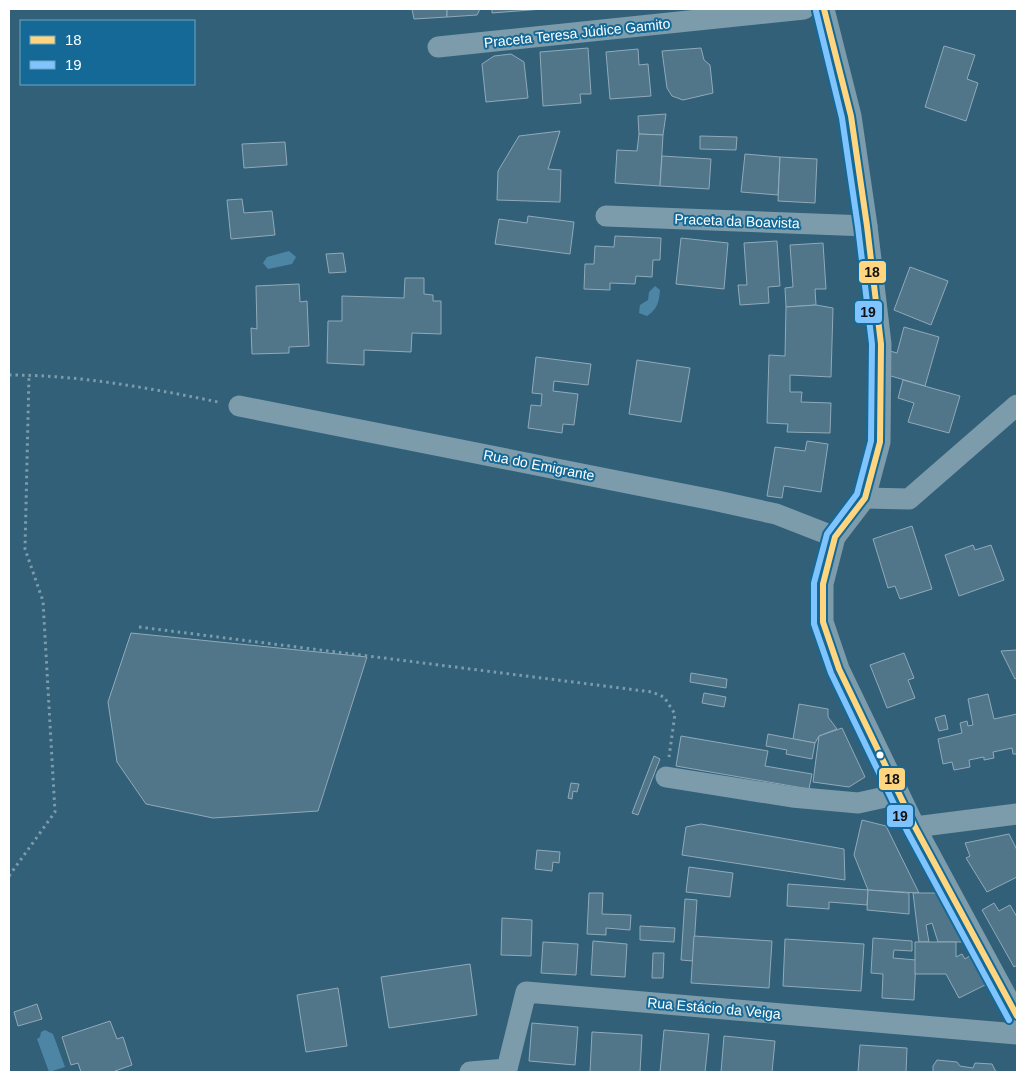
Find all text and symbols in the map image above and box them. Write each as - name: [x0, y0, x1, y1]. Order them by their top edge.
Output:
- street label: Praceta Teresa Júdice Gamito: [483, 15, 671, 51]
- legend: [20, 20, 195, 85]
- text: 18: [65, 31, 82, 48]
- text: 19: [65, 56, 82, 73]
- street label: Praceta da Boavista: [674, 211, 800, 231]
- line badge: 18: [858, 260, 887, 284]
- text: 18: [864, 264, 880, 280]
- line badge: 19: [854, 300, 883, 324]
- text: 19: [860, 304, 876, 320]
- street label: Rua do Emigrante: [482, 446, 596, 484]
- unlabelled marker: [875, 750, 885, 760]
- line badge: 18: [878, 767, 906, 791]
- text: 18: [884, 771, 900, 787]
- line badge: 19: [886, 804, 914, 828]
- text: 19: [892, 808, 908, 824]
- street label: Rua Estácio da Veiga: [647, 994, 782, 1022]

